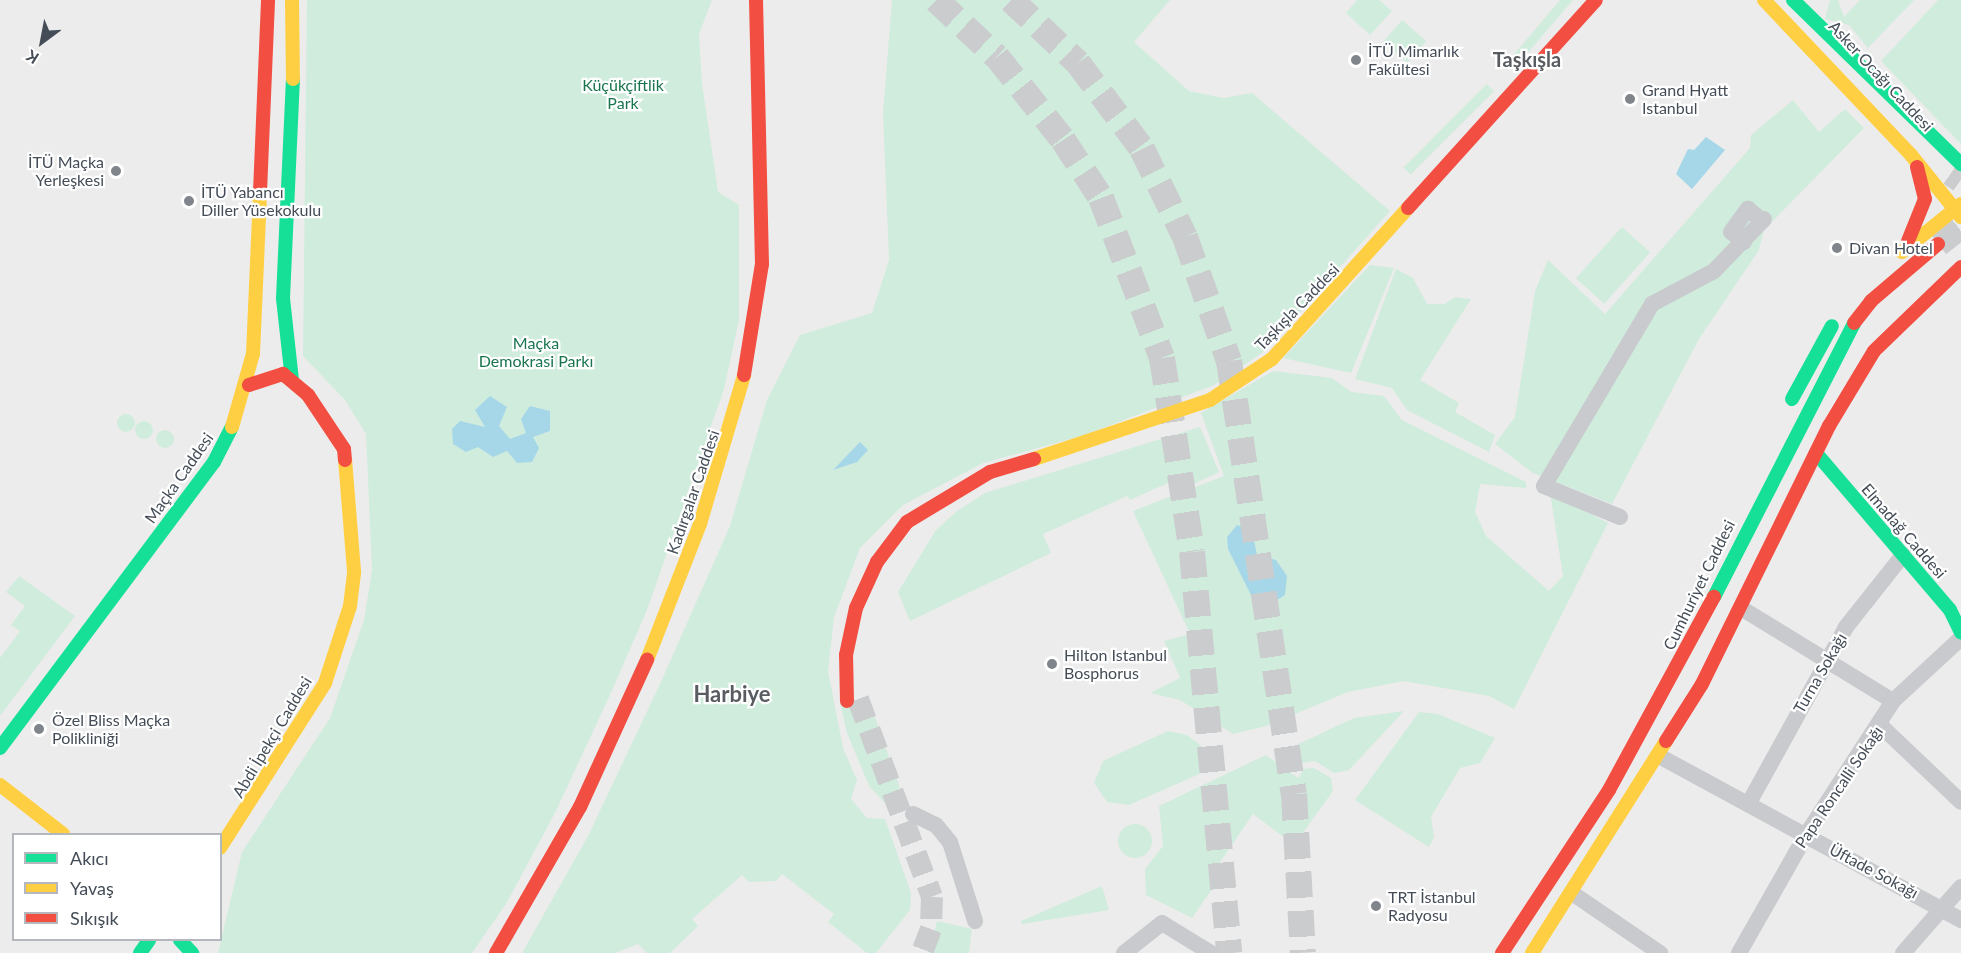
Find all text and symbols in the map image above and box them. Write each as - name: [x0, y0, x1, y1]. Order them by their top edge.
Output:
- north arrow: [12, 12, 72, 72]
- street label: Asker Ocağı Caddesi: [1825, 17, 1937, 135]
- place label: İTÜ Mimarlık Fakültesi: [1368, 41, 1459, 79]
- text: K: [23, 47, 42, 69]
- district label: Taşkışla: [1493, 47, 1561, 71]
- marker: İTÜ Mimarlık Fakültesi: [1349, 53, 1363, 67]
- park label: Küçükçiftlik Park: [582, 75, 664, 113]
- place label: Grand Hyatt Istanbul: [1642, 80, 1728, 118]
- marker: Grand Hyatt Istanbul: [1623, 92, 1637, 106]
- place label: İTÜ Maçka Yerleşkesi: [28, 152, 104, 190]
- marker: İTÜ Maçka Yerleşkesi: [109, 164, 123, 178]
- place label: İTÜ Yabancı Diller Yüsekokulu: [201, 182, 322, 220]
- marker: İTÜ Yabancı Diller Yüsekokulu: [182, 194, 196, 208]
- place label: Divan Hotel: [1849, 238, 1933, 258]
- marker: Divan Hotel: [1830, 241, 1844, 255]
- street label: Taşkışla Caddesi: [1251, 260, 1343, 354]
- park label: Maçka Demokrasi Parkı: [479, 333, 593, 371]
- street label: Kadırgalar Caddesi: [663, 427, 723, 557]
- street label: Maçka Caddesi: [141, 429, 217, 527]
- street label: Elmadağ Caddesi: [1858, 480, 1950, 582]
- street label: Cumhuriyet Caddesi: [1659, 517, 1739, 653]
- street label: Turna Sokağı: [1789, 629, 1851, 717]
- place label: Hilton Istanbul Bosphorus: [1064, 645, 1167, 683]
- marker: Hilton Istanbul Bosphorus: [1045, 657, 1059, 671]
- street label: Abdi İpekçi Caddesi: [228, 673, 316, 801]
- district label: Harbiye: [693, 681, 771, 707]
- place label: Özel Bliss Maçka Polikliniği: [52, 710, 170, 748]
- marker: Özel Bliss Maçka Polikliniği: [30, 720, 48, 738]
- street label: Papa Roncalli Sokağı: [1791, 722, 1887, 852]
- legend: [12, 833, 222, 941]
- street label: Üftade Sokağı: [1826, 840, 1922, 902]
- text: Akıcı: [70, 847, 109, 869]
- text: Yavaş: [70, 877, 114, 899]
- place label: TRT İstanbul Radyosu: [1388, 887, 1476, 925]
- marker: TRT İstanbul Radyosu: [1369, 899, 1383, 913]
- text: Sıkışık: [70, 907, 119, 929]

